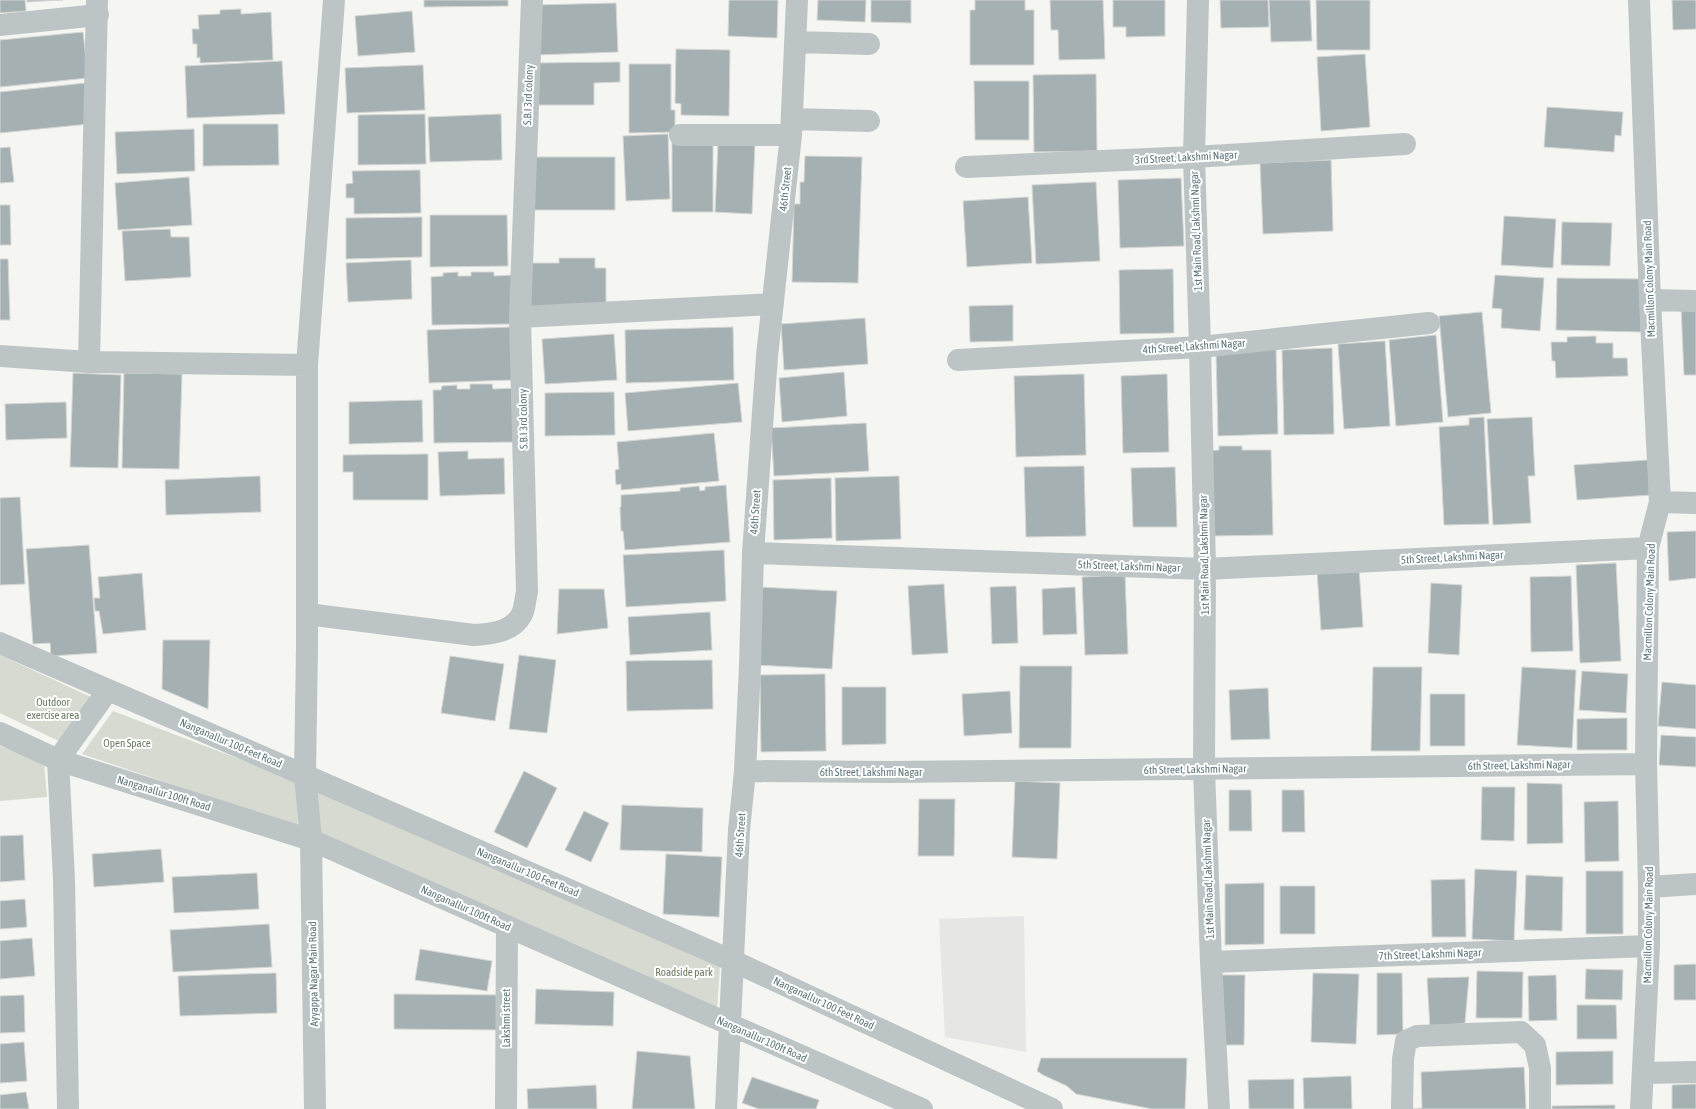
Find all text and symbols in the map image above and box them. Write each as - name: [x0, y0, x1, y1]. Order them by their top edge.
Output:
- street label: S.B.I 3rd colony: [521, 64, 535, 125]
- street label: 3rd Street, Lakshmi Nagar: [1134, 148, 1238, 166]
- street label: 46th Street: [777, 166, 793, 212]
- street label: 1st Main Road, Lakshmi Nagar: [1188, 170, 1204, 291]
- street label: Macmillon Colony Main Road: [1641, 220, 1657, 338]
- street label: 4th Street, Lakshmi Nagar: [1142, 336, 1246, 356]
- street label: S.B.I 3rd colony: [516, 388, 530, 449]
- street label: 46th Street: [747, 489, 763, 535]
- street label: 1st Main Road, Lakshmi Nagar: [1197, 494, 1211, 615]
- street label: Macmillon Colony Main Road: [1641, 543, 1657, 661]
- street label: 5th Street, Lakshmi Nagar: [1400, 548, 1504, 566]
- street label: 5th Street, Lakshmi Nagar: [1078, 558, 1181, 574]
- park label: Outdoor exercise area: [27, 696, 79, 721]
- street label: Nanganallur 100 Feet Road: [178, 716, 284, 770]
- park label: Open Space: [103, 737, 151, 749]
- street label: 6th Street, Lakshmi Nagar: [1468, 758, 1571, 772]
- street label: 6th Street, Lakshmi Nagar: [1144, 762, 1247, 776]
- street label: 6th Street, Lakshmi Nagar: [820, 766, 923, 778]
- street label: Nanganallur 100ft Road: [116, 773, 212, 813]
- street label: 46th Street: [732, 812, 748, 858]
- street label: 1st Main Road, Lakshmi Nagar: [1200, 818, 1216, 939]
- street label: Nanganallur 100 Feet Road: [475, 845, 581, 899]
- street label: Macmillon Colony Main Road: [1641, 866, 1655, 984]
- street label: Nanganallur 100ft Road: [419, 883, 513, 933]
- street label: Ayyappa Nagar Main Road: [306, 921, 320, 1027]
- street label: 7th Street, Lakshmi Nagar: [1379, 946, 1482, 962]
- park label: Roadside park: [655, 966, 713, 978]
- street label: Nanganallur 100 Feet Road: [772, 974, 876, 1032]
- street label: Lakshmi street: [500, 989, 512, 1047]
- street label: Nanganallur 100ft Road: [715, 1014, 809, 1064]

